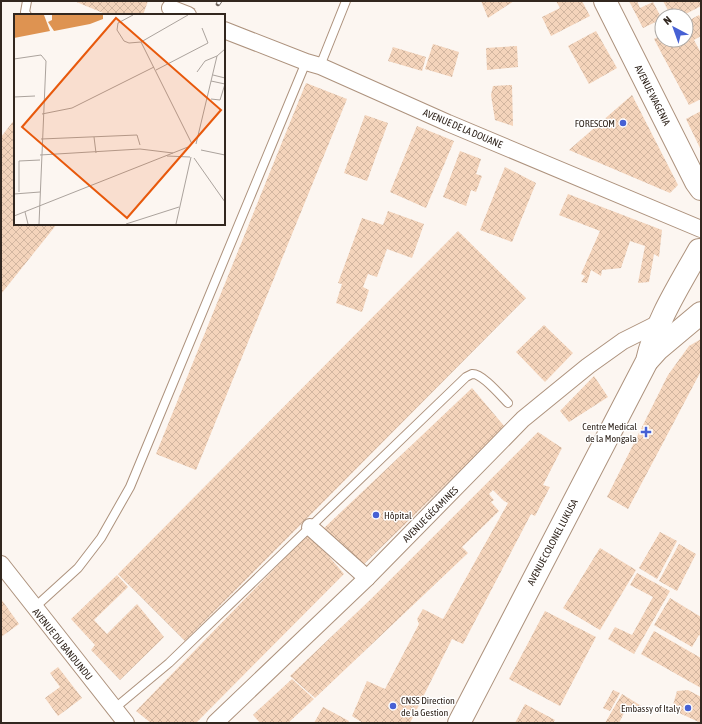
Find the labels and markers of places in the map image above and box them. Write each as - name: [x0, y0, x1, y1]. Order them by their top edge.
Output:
- place label: FORESCOM: [575, 118, 615, 129]
- marker: FORESCOM: [618, 118, 628, 128]
- place label: Centre Medical de la Mongala: [582, 421, 637, 444]
- marker: Centre Medical de la Mongala: [640, 426, 652, 438]
- marker: Hôpital: [371, 510, 381, 520]
- place label: Hôpital: [384, 510, 412, 521]
- place label: CNSS Direction de la Gestion: [401, 695, 455, 718]
- marker: CNSS Direction de la Gestion: [388, 701, 398, 711]
- place label: Embassy of Italy: [621, 703, 680, 714]
- marker: Embassy of Italy: [683, 703, 693, 713]

